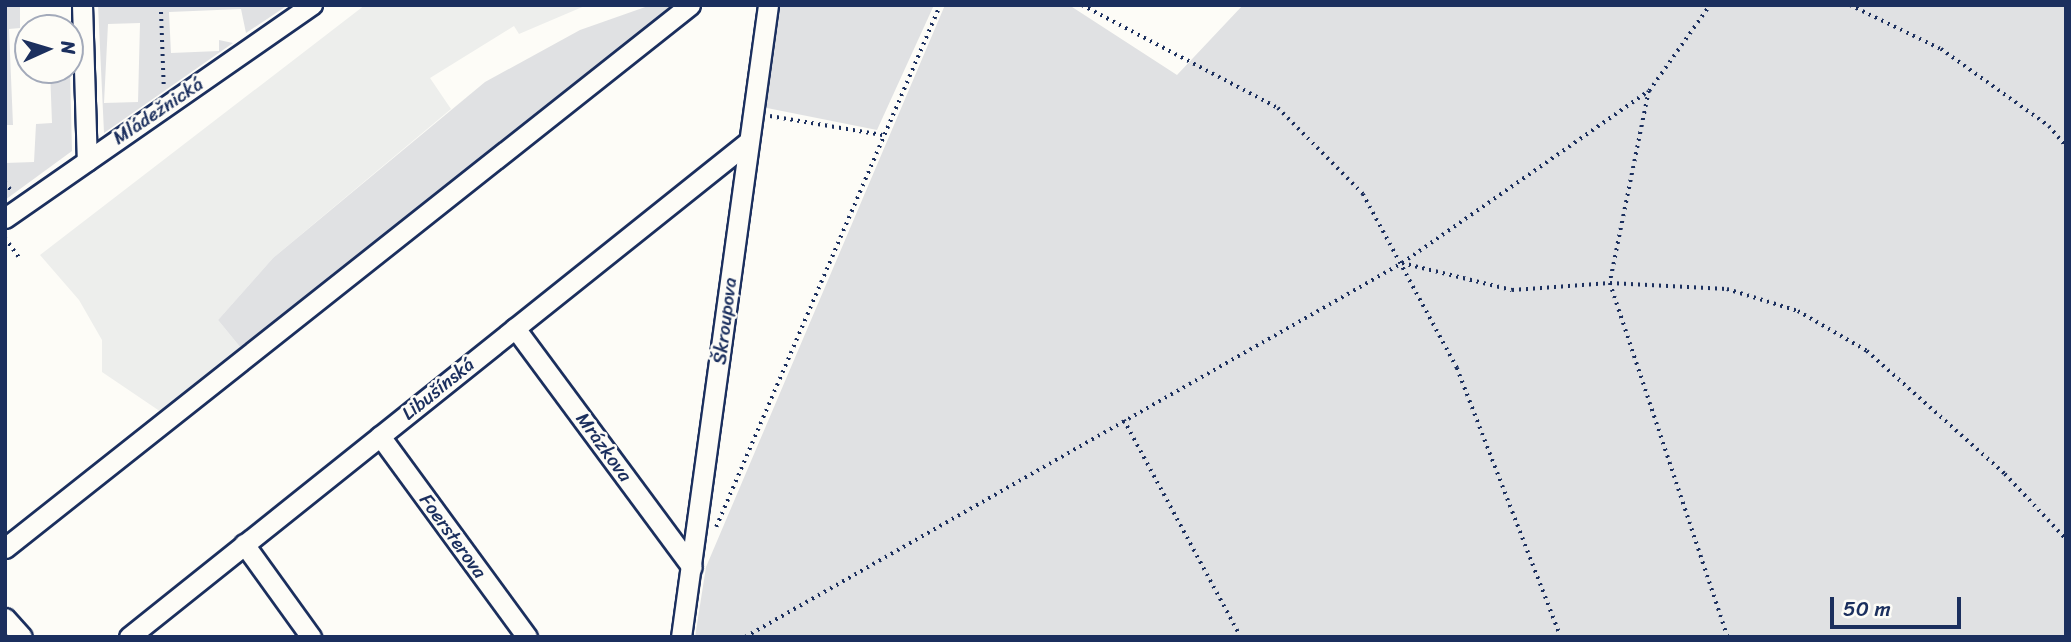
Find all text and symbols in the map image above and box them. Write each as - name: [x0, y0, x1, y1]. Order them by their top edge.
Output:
- north arrow: [14, 14, 84, 84]
- text: N: [52, 40, 85, 55]
- street label: Mládežnická: [109, 72, 207, 150]
- street label: Škroupova: [708, 276, 742, 366]
- street label: Libušínská: [397, 353, 479, 425]
- street label: Mrázkova: [571, 408, 637, 486]
- street label: Foersterova: [415, 489, 491, 583]
- scale bar: [1833, 582, 1964, 626]
- text: 50 m: [1843, 590, 1891, 628]

